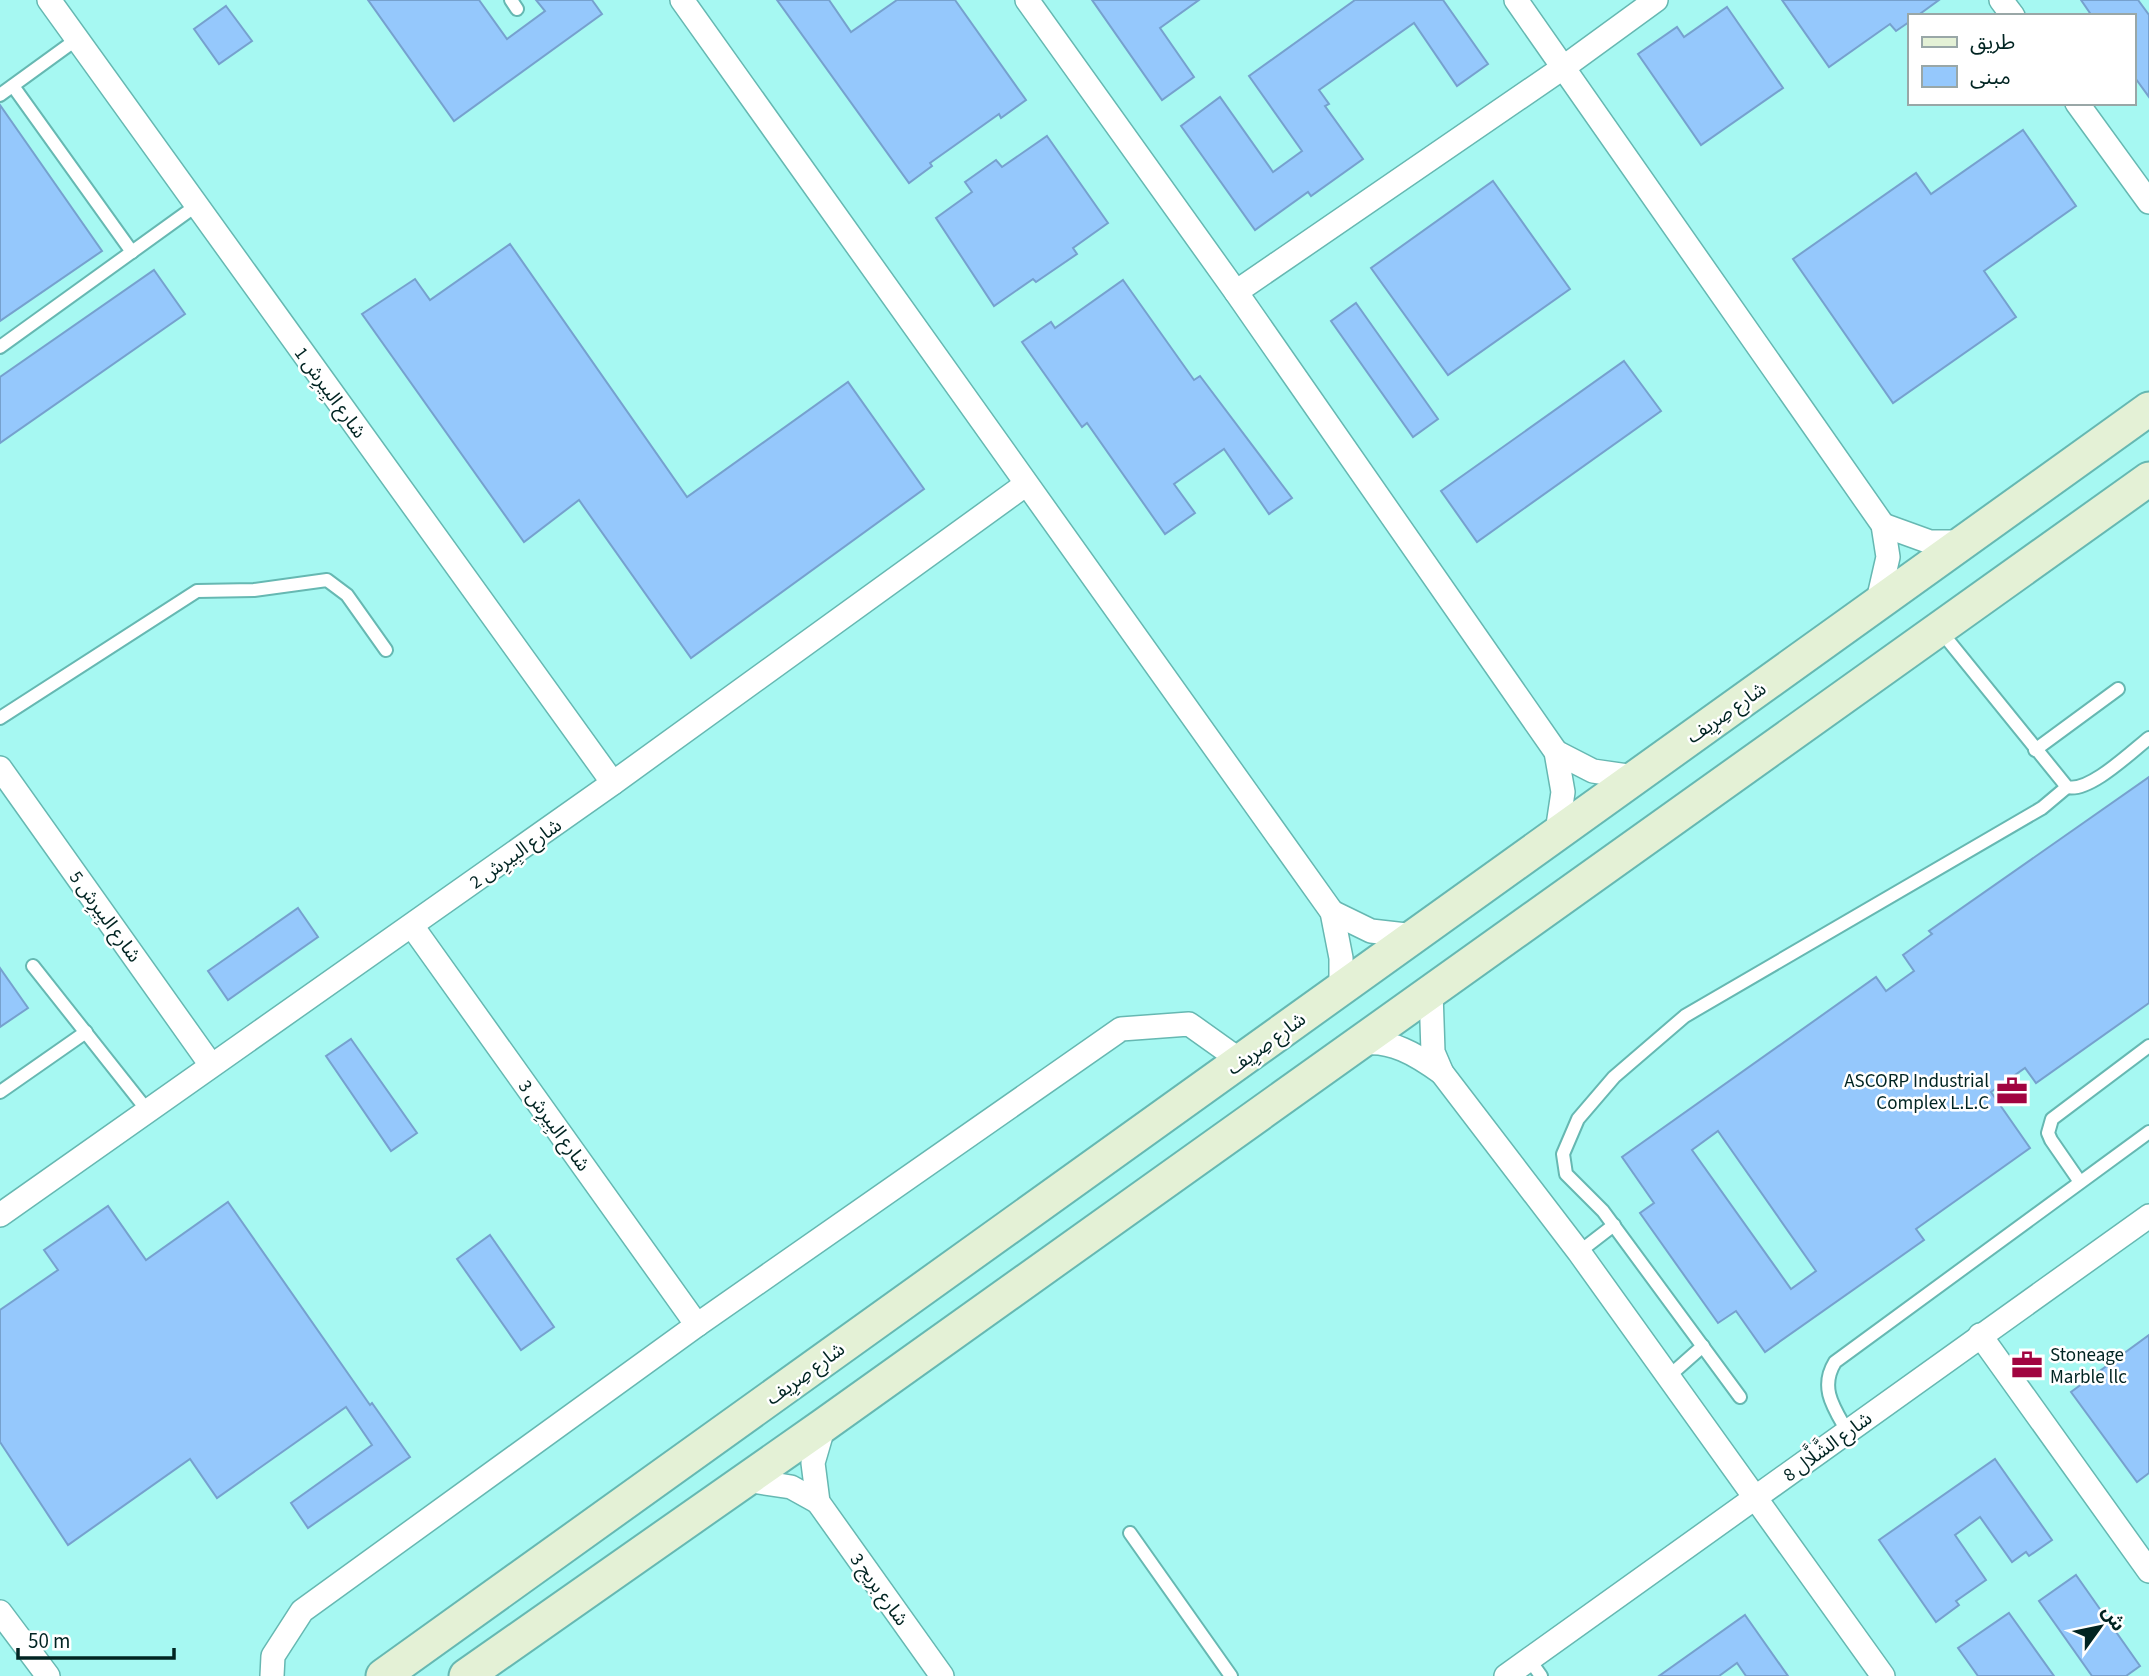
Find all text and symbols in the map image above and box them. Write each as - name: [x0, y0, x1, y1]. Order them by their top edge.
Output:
- legend: [1908, 14, 2135, 105]
- text: طريق: [1970, 27, 2015, 57]
- text: مبنى: [1970, 62, 2011, 92]
- street label: شارع البِيرِش 1: [287, 342, 372, 444]
- street label: شارع صِرِيف: [1682, 676, 1772, 751]
- street label: شارع البِيرِش 2: [464, 812, 568, 896]
- street label: شارع البِيرِش 5: [62, 866, 147, 968]
- street label: شارع صِرِيف: [1222, 1006, 1312, 1082]
- place label: ASCORP Industrial Complex L.L.C: [1844, 1068, 1989, 1117]
- office icon: ASCORP Industrial Complex L.L.C: [1995, 1074, 2029, 1108]
- street label: شارع البِيرِش 3: [511, 1075, 596, 1177]
- street label: شارع صِرِيف: [761, 1336, 851, 1412]
- place label: Stoneage Marble llc: [2050, 1342, 2127, 1391]
- office icon: Stoneage Marble llc: [2010, 1348, 2044, 1382]
- street label: شارع الشَّلَّال 8: [1776, 1403, 1878, 1489]
- street label: شارع بريج 3: [843, 1548, 914, 1632]
- north arrow: [2065, 1592, 2135, 1662]
- text: ش: [2095, 1600, 2131, 1637]
- scale bar: [18, 1616, 173, 1660]
- text: 50 m: [28, 1626, 70, 1656]

